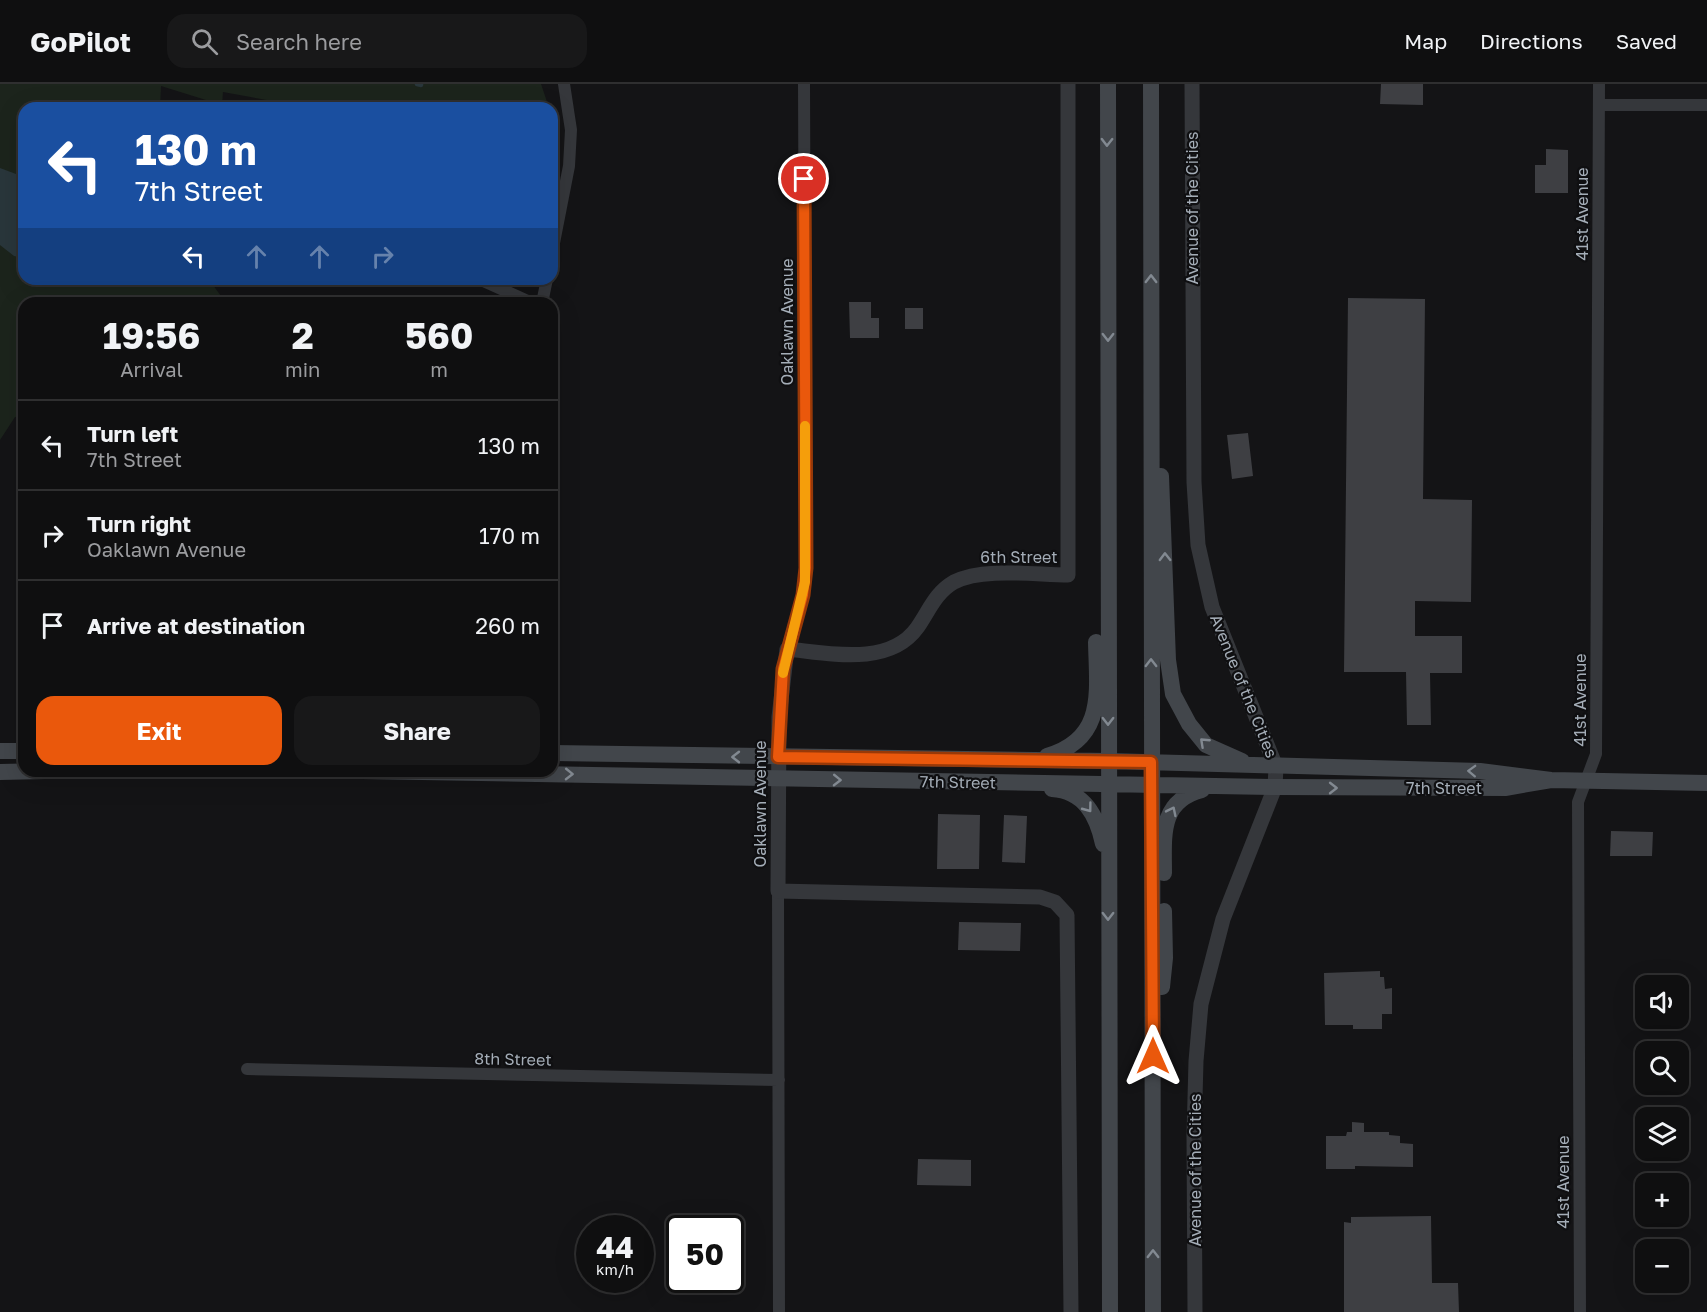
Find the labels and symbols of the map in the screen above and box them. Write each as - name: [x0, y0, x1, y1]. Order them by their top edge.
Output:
- street label: Avenue of the Cities: [1182, 132, 1202, 284]
- one-way arrow: [1101, 138, 1113, 147]
- pin: [778, 153, 829, 204]
- street label: 41st Avenue: [1572, 168, 1592, 260]
- street label: Oaklawn Avenue: [777, 258, 797, 386]
- one-way arrow: [1145, 275, 1157, 284]
- one-way arrow: [1102, 333, 1114, 342]
- street label: 6th Street: [980, 547, 1058, 567]
- one-way arrow: [1158, 553, 1171, 562]
- street label: Avenue of the Cities: [1206, 611, 1282, 761]
- street label: 41st Avenue: [1570, 654, 1590, 746]
- one-way arrow: [1145, 659, 1157, 668]
- one-way arrow: [1102, 717, 1114, 726]
- one-way arrow: [1201, 738, 1211, 749]
- street label: Oaklawn Avenue: [750, 740, 770, 868]
- one-way arrow: [731, 750, 740, 763]
- one-way arrow: [1468, 764, 1477, 777]
- one-way arrow: [564, 768, 573, 780]
- street label: 7th Street: [920, 771, 996, 793]
- one-way arrow: [833, 773, 842, 786]
- street label: 7th Street: [1406, 778, 1482, 798]
- one-way arrow: [1329, 782, 1338, 794]
- one-way arrow: [1081, 801, 1092, 812]
- one-way arrow: [1165, 807, 1177, 818]
- one-way arrow: [1102, 912, 1114, 921]
- position arrow: [1121, 1024, 1185, 1088]
- street label: 8th Street: [474, 1048, 552, 1070]
- street label: Avenue of the Cities: [1185, 1094, 1205, 1246]
- street label: 41st Avenue: [1553, 1136, 1573, 1228]
- speed limit sign: 50: [666, 1215, 744, 1293]
- one-way arrow: [1147, 1249, 1159, 1258]

